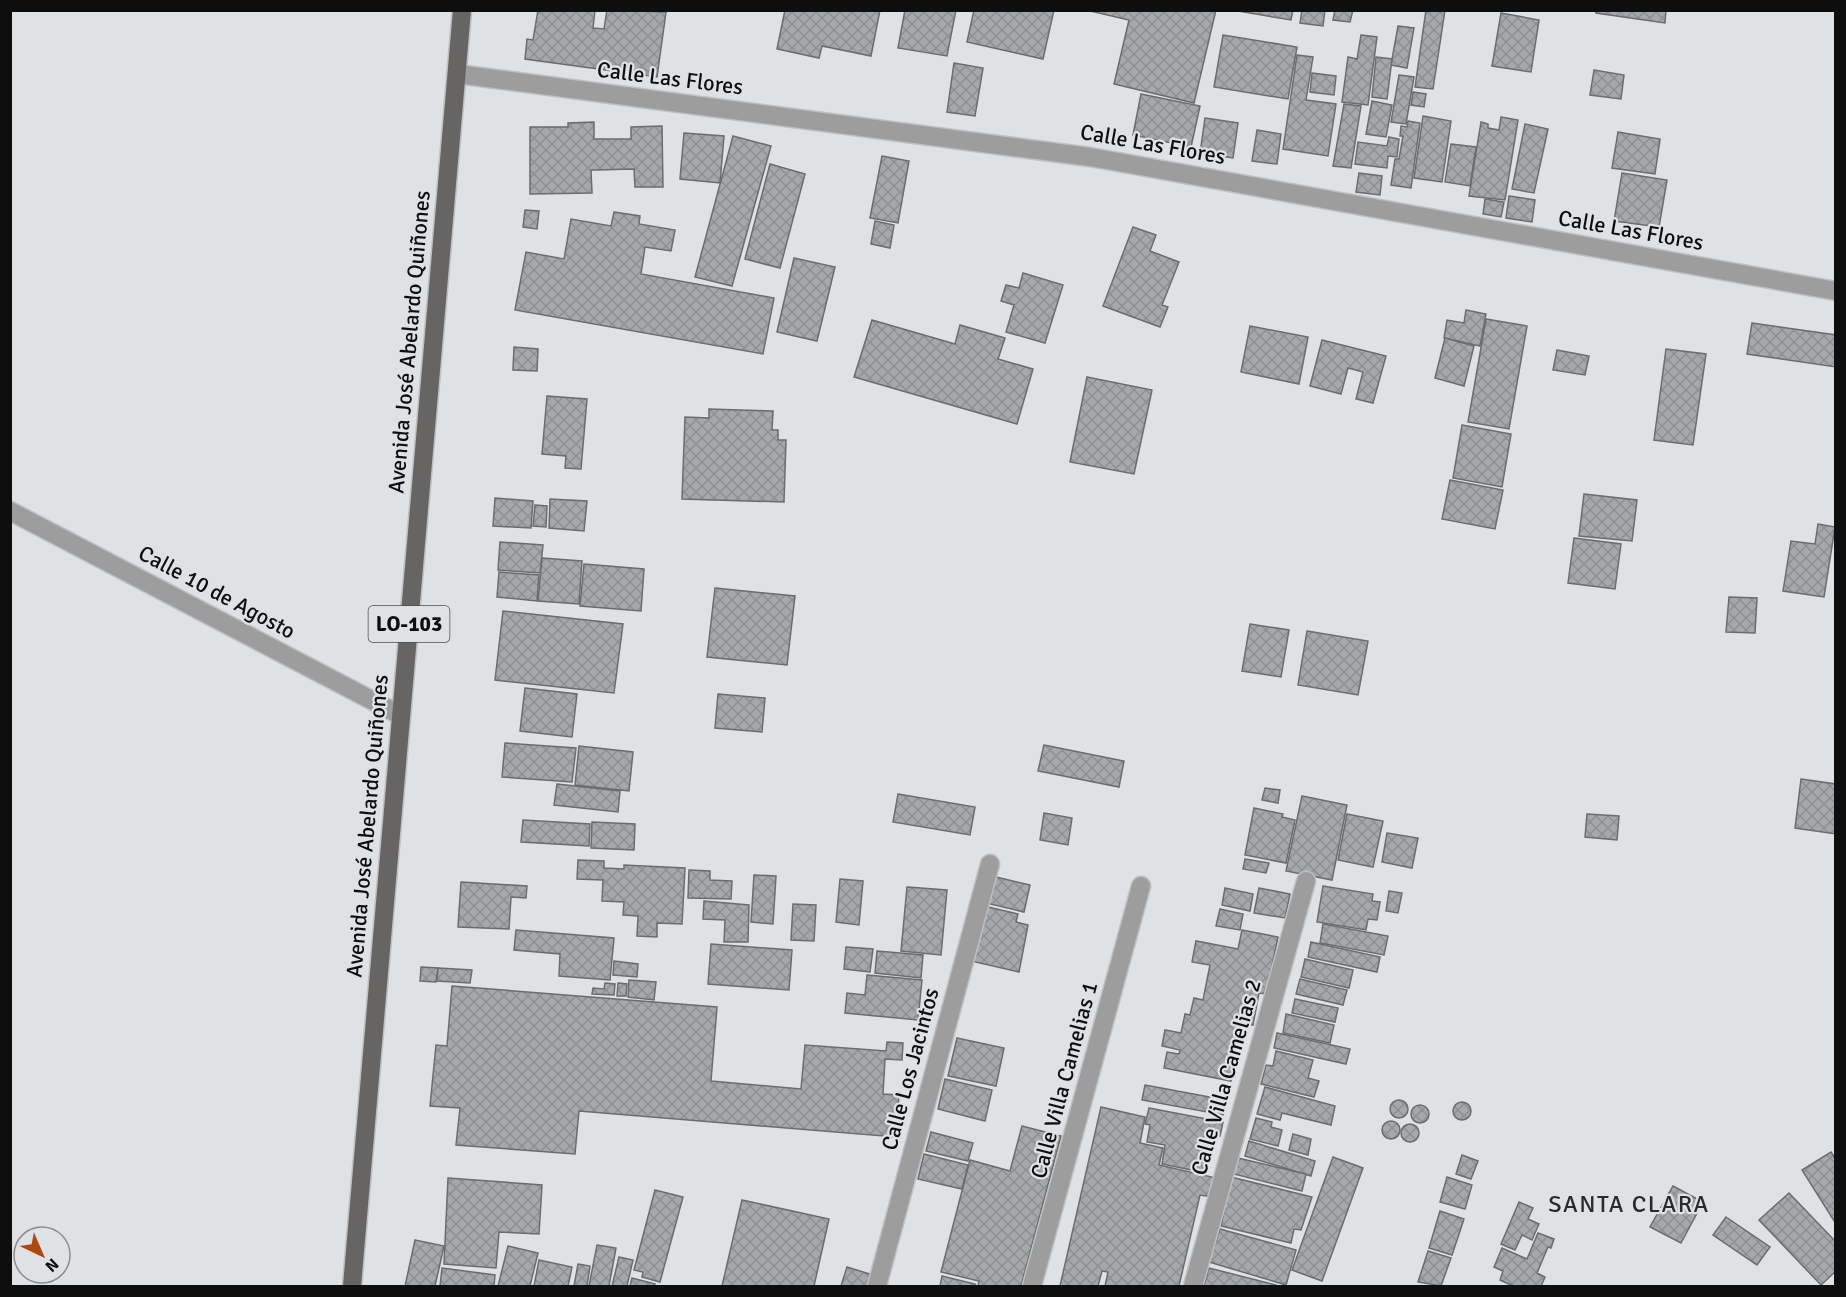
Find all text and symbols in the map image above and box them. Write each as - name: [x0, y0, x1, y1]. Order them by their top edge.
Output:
- street label: Calle Las Flores: [595, 56, 745, 100]
- street label: Calle Las Flores: [1078, 118, 1228, 170]
- street label: Avenida José Abelardo Quiñones: [382, 189, 436, 495]
- street label: Calle Las Flores: [1556, 204, 1706, 256]
- street label: Calle 10 de Agosto: [134, 539, 300, 645]
- road number: LO-103: [368, 606, 450, 642]
- street label: Avenida José Abelardo Quiñones: [340, 673, 394, 979]
- street label: Calle Villa Camelias 2: [1185, 976, 1267, 1178]
- street label: Calle Villa Camelias 1: [1025, 979, 1103, 1181]
- street label: Calle Los Jacintos: [875, 985, 945, 1153]
- district label: SANTA CLARA: [1548, 1189, 1710, 1219]
- north arrow: [12, 1225, 72, 1285]
- text: N: [41, 1254, 63, 1276]

